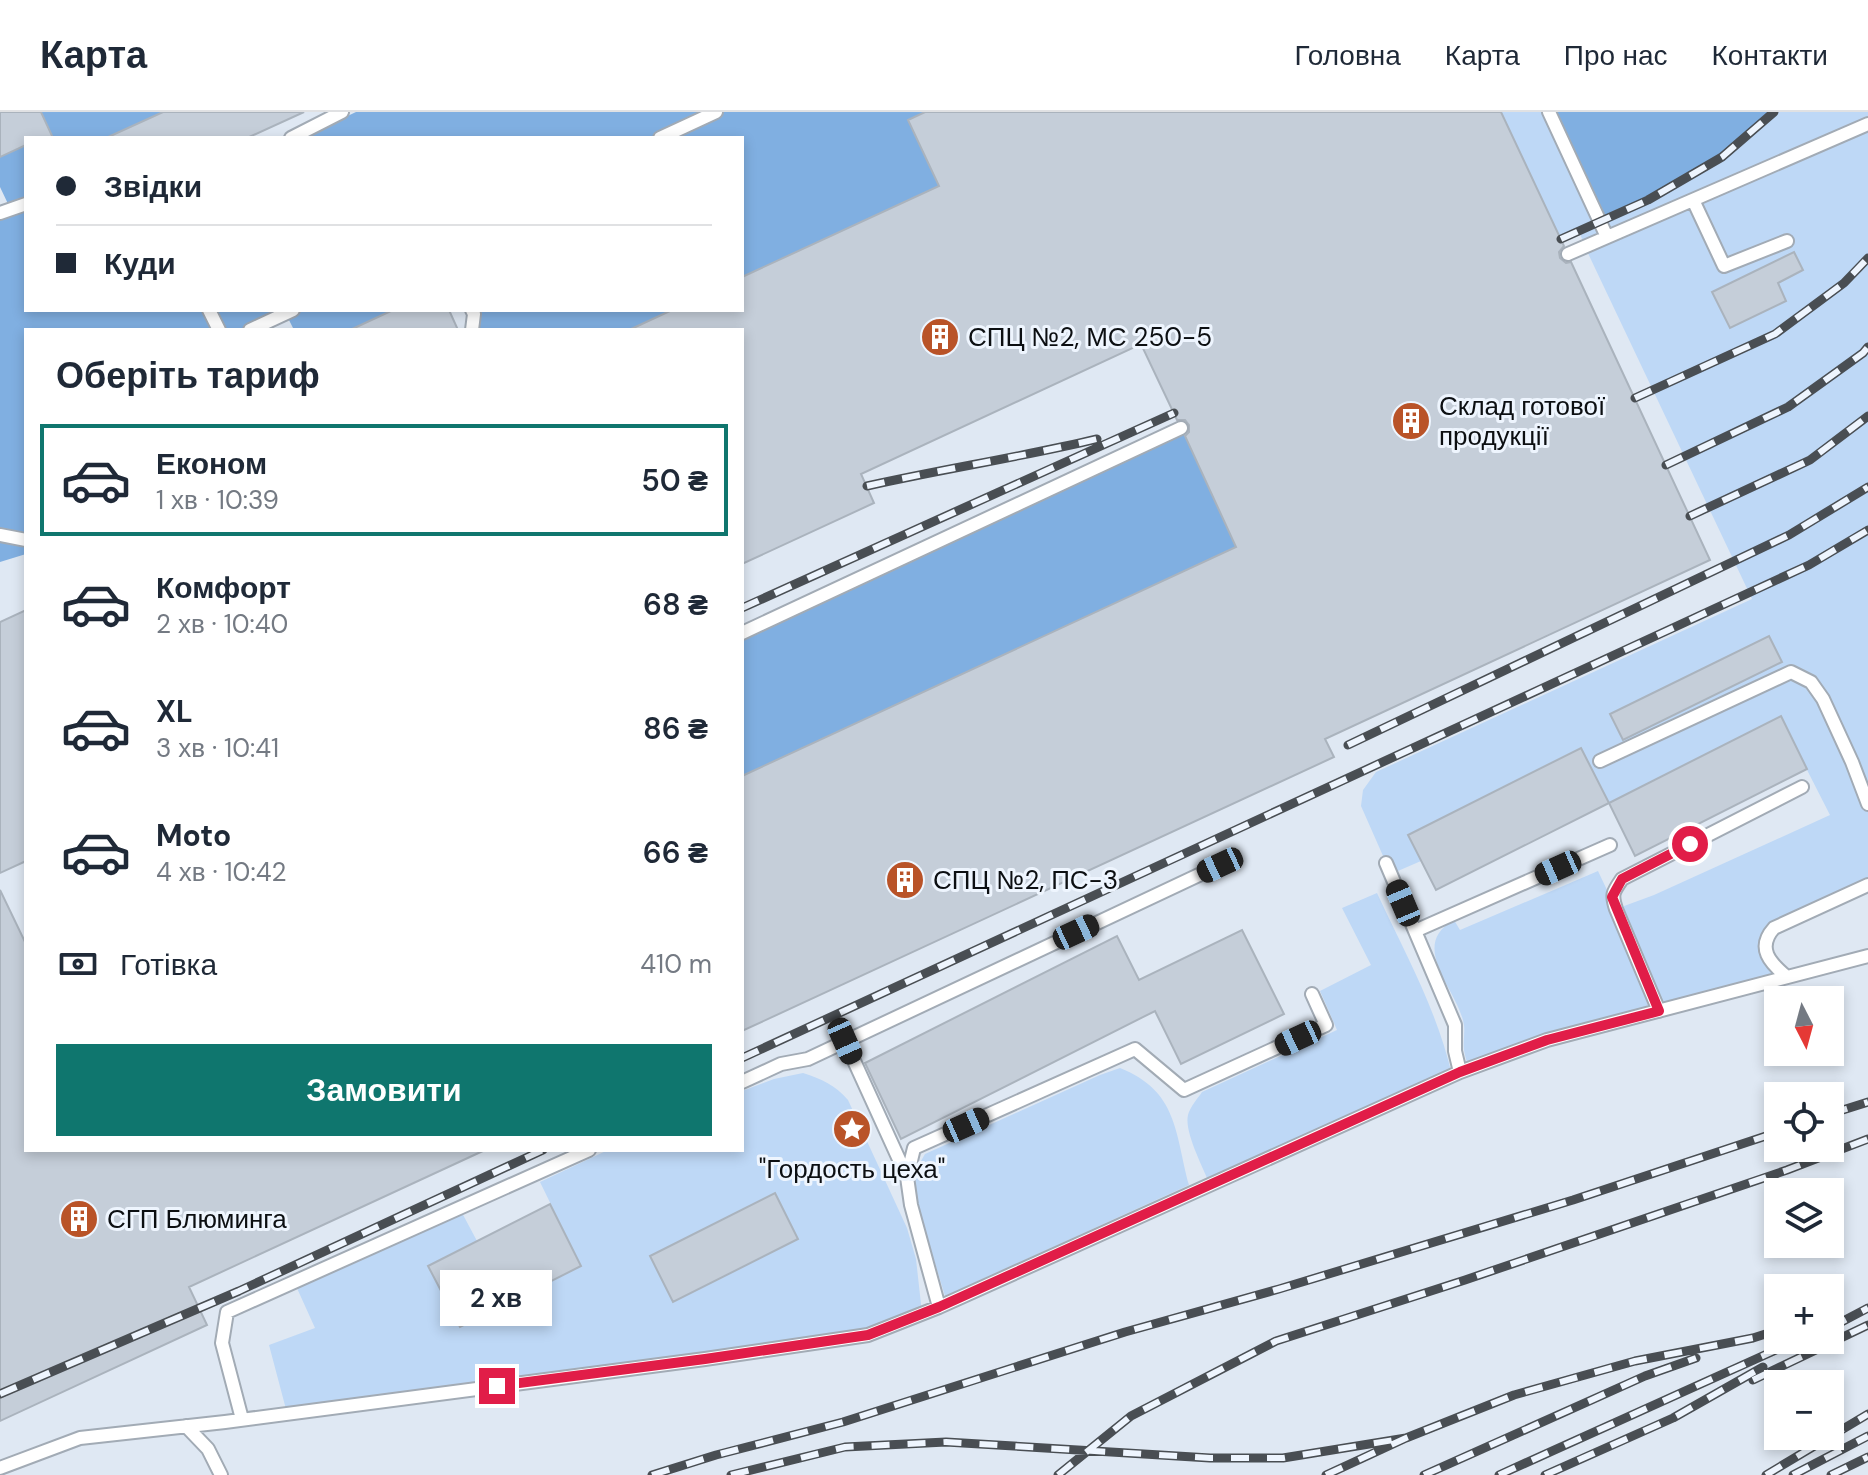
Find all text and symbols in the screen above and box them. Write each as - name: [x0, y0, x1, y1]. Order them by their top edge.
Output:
- text: Карта: [40, 30, 147, 80]
- text: Головна: [1294, 37, 1401, 74]
- text: Карта: [1445, 37, 1520, 74]
- text: Про нас: [1564, 37, 1668, 74]
- text: Контакти: [1712, 37, 1828, 74]
- text: Звідки: [104, 167, 202, 206]
- text: Куди: [104, 244, 176, 283]
- building icon: СПЦ №2, МС 250-5: [919, 316, 961, 358]
- place label: СПЦ №2, МС 250-5: [968, 320, 1212, 354]
- text: Оберіть тариф: [56, 352, 320, 399]
- place label: Склад готової продукції: [1439, 389, 1605, 453]
- building icon: Склад готової продукції: [1390, 400, 1432, 442]
- icon: car: [60, 444, 132, 516]
- text: Економ: [156, 444, 267, 483]
- text: 50 ₴: [641, 461, 708, 500]
- text: 1 хв · 10:39: [156, 483, 279, 517]
- icon: car: [60, 568, 132, 640]
- text: Комфорт: [156, 568, 291, 607]
- text: 68 ₴: [643, 585, 708, 624]
- text: 2 хв · 10:40: [156, 607, 288, 641]
- icon: car: [60, 692, 132, 764]
- text: XL: [156, 692, 193, 731]
- text: 86 ₴: [643, 709, 708, 748]
- text: 3 хв · 10:41: [156, 731, 279, 765]
- icon: car: [60, 816, 132, 888]
- text: Moto: [156, 816, 231, 855]
- route start: [1672, 826, 1708, 862]
- text: 66 ₴: [643, 833, 708, 872]
- car: [1193, 844, 1247, 886]
- car: [1531, 847, 1585, 889]
- text: 4 хв · 10:42: [156, 855, 286, 889]
- building icon: СПЦ №2, ПС-3: [884, 859, 926, 901]
- place label: СПЦ №2, ПС-3: [933, 863, 1118, 897]
- car: [1383, 876, 1423, 930]
- car: [1049, 911, 1103, 953]
- icon: cash: [56, 942, 100, 986]
- text: Готівка: [120, 945, 217, 984]
- text: 410 m: [640, 947, 712, 981]
- north arrow: [1764, 986, 1844, 1066]
- map controls: [1764, 986, 1844, 1450]
- car: [824, 1014, 866, 1068]
- car: [1271, 1017, 1325, 1059]
- button: Замовити: [56, 1044, 712, 1136]
- button: locate: [1764, 1082, 1844, 1162]
- car: [939, 1104, 993, 1146]
- place icon: "Гордость цеха": [831, 1108, 873, 1150]
- place label: "Гордость цеха": [759, 1152, 945, 1186]
- button: layers: [1764, 1178, 1844, 1258]
- building icon: СГП Блюминга: [58, 1198, 100, 1240]
- place label: СГП Блюминга: [107, 1202, 287, 1236]
- callout: 2 хв: [441, 1270, 553, 1326]
- button: +: [1764, 1274, 1844, 1354]
- text: 2 хв: [470, 1281, 522, 1315]
- route end: [479, 1368, 515, 1404]
- button: −: [1764, 1370, 1844, 1450]

